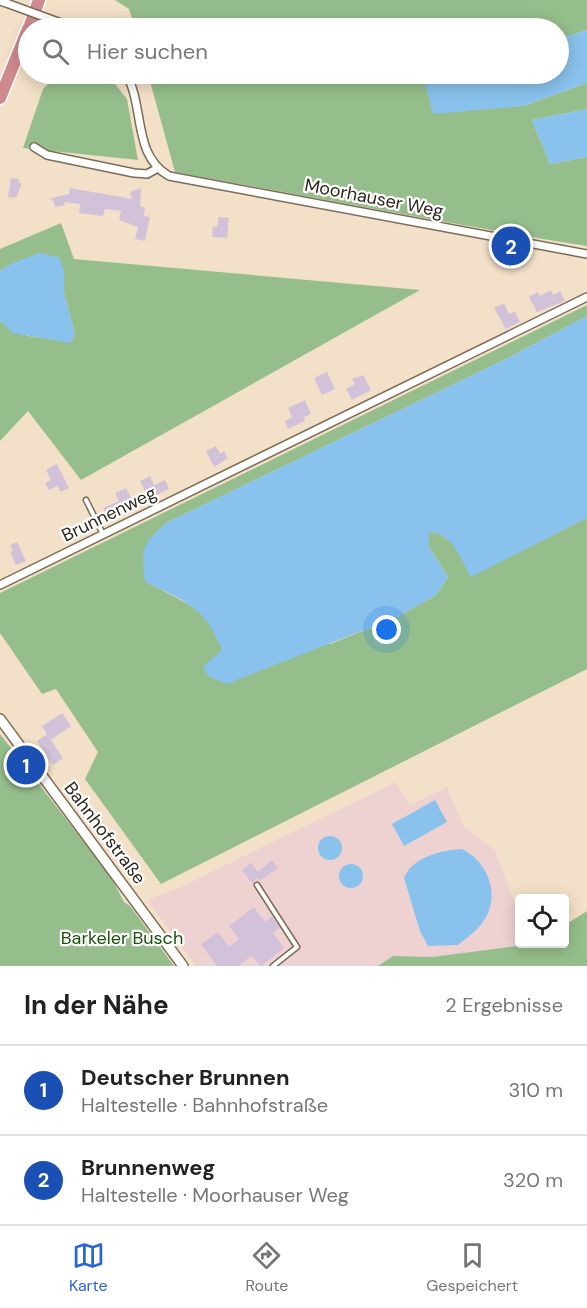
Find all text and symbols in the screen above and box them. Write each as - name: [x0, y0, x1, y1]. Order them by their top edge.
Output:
- search box: [18, 18, 569, 84]
- icon: search: [39, 35, 72, 68]
- text: Hier suchen: [87, 37, 208, 66]
- street label: Moorhauser Weg: [302, 173, 446, 223]
- pin: 2: [492, 224, 530, 268]
- street label: Brunnenweg: [58, 481, 160, 547]
- your location: [372, 615, 401, 644]
- pin: 1: [6, 742, 46, 788]
- street label: Bahnhofstraße: [59, 777, 151, 889]
- map controls: [515, 894, 569, 948]
- button: locate: [515, 894, 569, 948]
- park label: Barkeler Busch: [61, 926, 183, 950]
- text: In der Nähe: [24, 988, 169, 1022]
- text: 2 Ergebnisse: [445, 992, 563, 1018]
- text: Deutscher Brunnen: [81, 1063, 290, 1092]
- text: 1: [40, 1077, 47, 1103]
- text: 310 m: [508, 1077, 563, 1103]
- text: Haltestelle · Bahnhofstraße: [81, 1092, 328, 1118]
- text: Brunnenweg: [81, 1153, 215, 1182]
- text: 2: [38, 1167, 49, 1193]
- text: 320 m: [503, 1167, 563, 1193]
- text: Haltestelle · Moorhauser Weg: [81, 1182, 349, 1208]
- tab: Karte: [69, 1239, 108, 1296]
- tab: Route: [246, 1239, 288, 1296]
- tab: Gespeichert: [426, 1239, 518, 1296]

